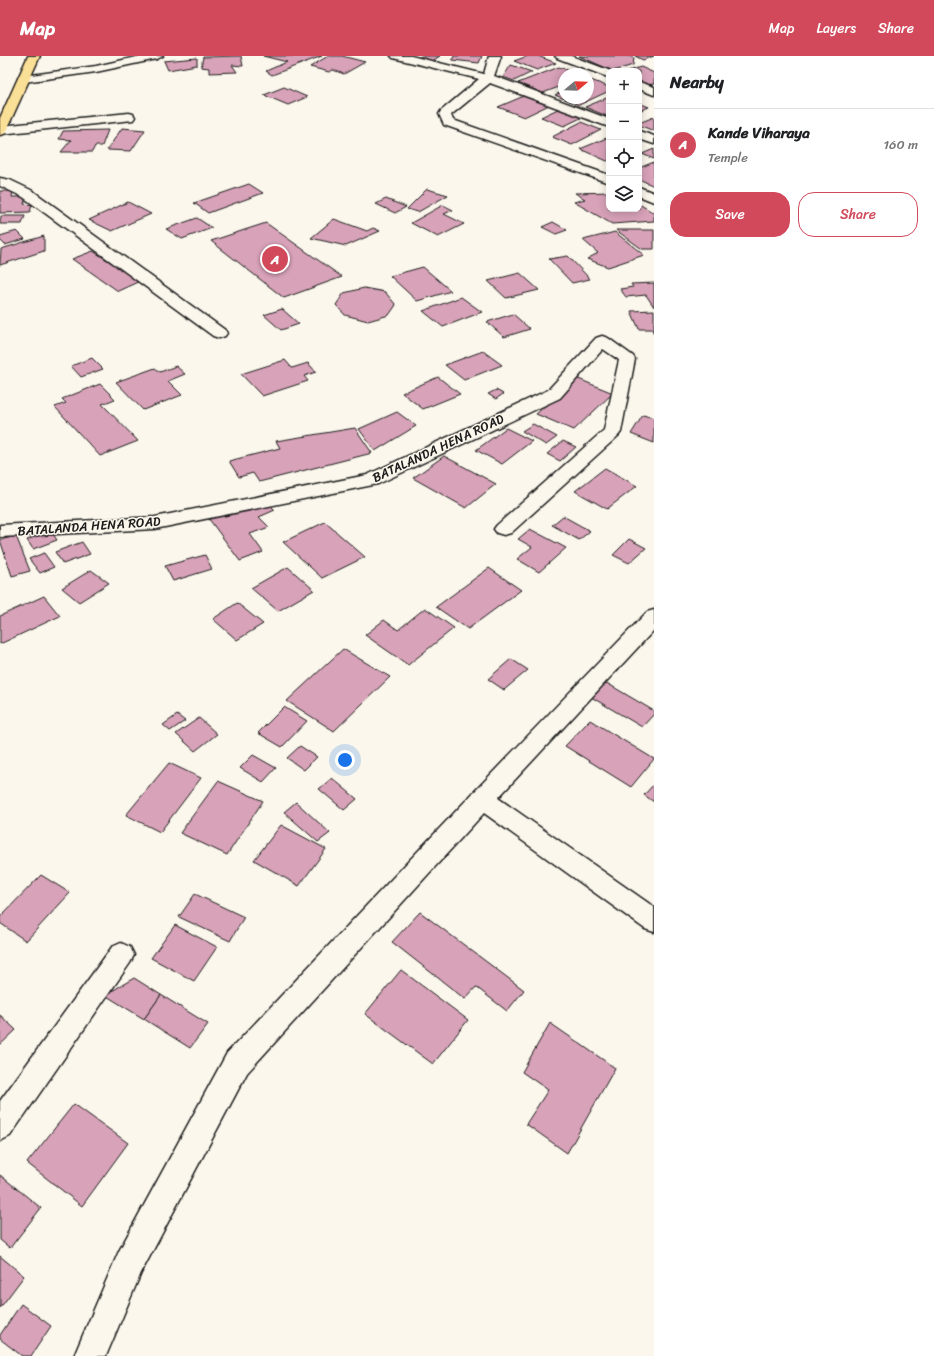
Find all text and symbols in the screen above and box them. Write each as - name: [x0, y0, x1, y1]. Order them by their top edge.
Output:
- text: Map: [20, 12, 55, 45]
- text: Map: [769, 16, 794, 41]
- text: Layers: [816, 16, 856, 41]
- text: Share: [878, 16, 914, 41]
- text: Nearby: [670, 67, 724, 97]
- north arrow: [558, 68, 594, 104]
- map controls: [606, 68, 642, 212]
- button: +: [606, 68, 642, 104]
- button: −: [606, 104, 642, 140]
- text: Kande Viharaya: [708, 120, 810, 146]
- text: A: [679, 133, 687, 156]
- text: 160 m: [883, 133, 918, 156]
- button: locate: [606, 140, 642, 176]
- text: Temple: [708, 146, 748, 169]
- button: layers: [606, 176, 642, 212]
- button: Save: [670, 192, 790, 237]
- button: Share: [798, 192, 918, 237]
- pin: A: [262, 244, 288, 274]
- street label: BATALANDA HENA ROAD: [368, 407, 508, 489]
- street label: BATALANDA HENA ROAD: [17, 510, 162, 542]
- your location: [335, 750, 355, 770]

